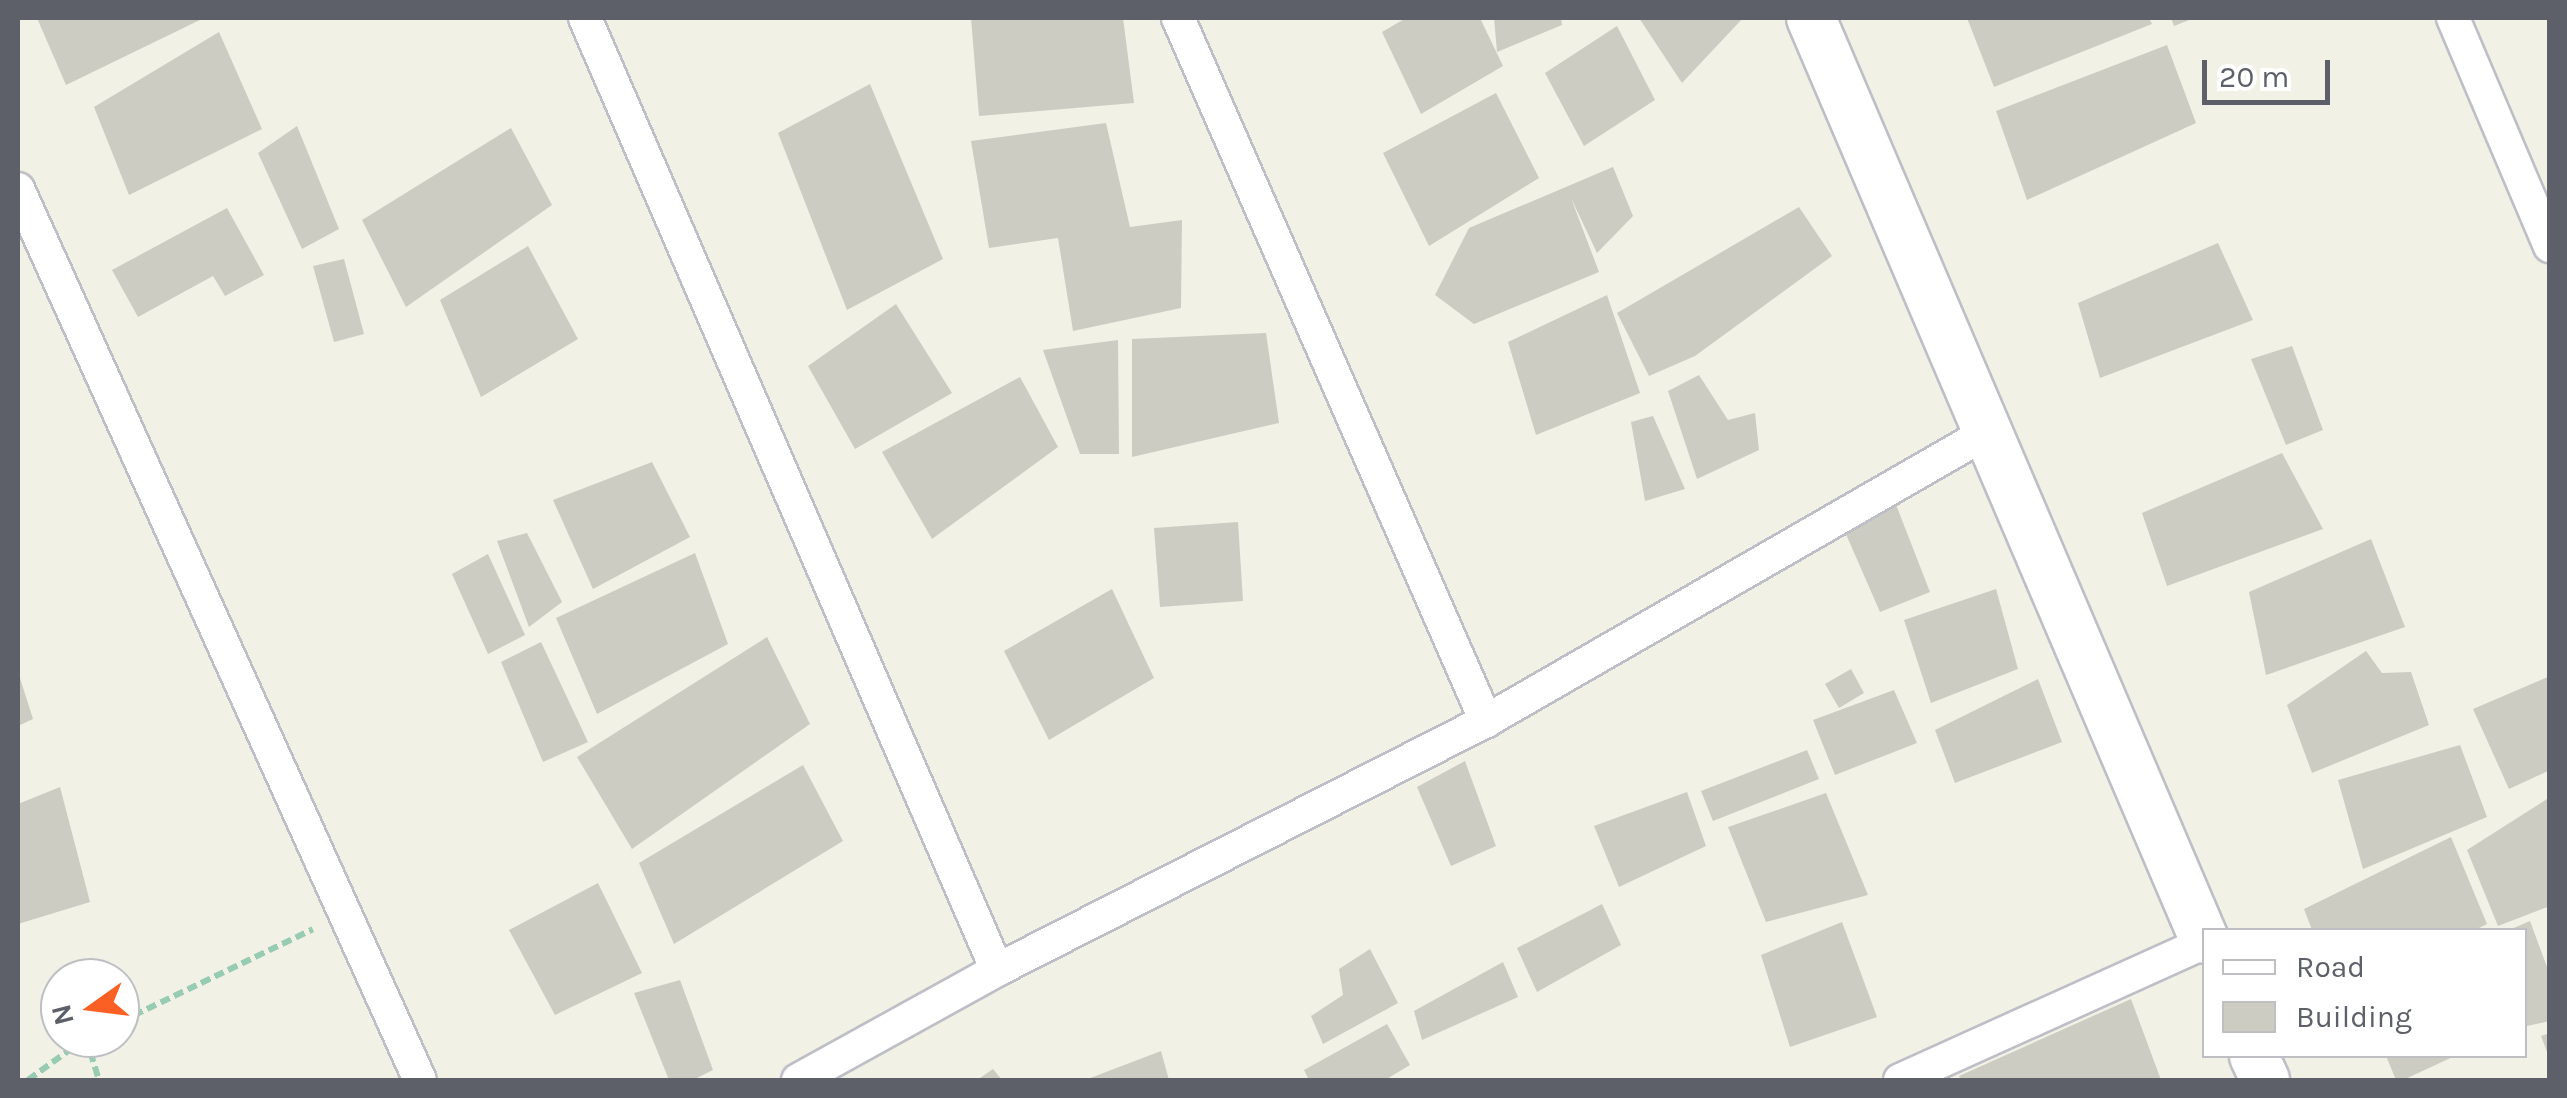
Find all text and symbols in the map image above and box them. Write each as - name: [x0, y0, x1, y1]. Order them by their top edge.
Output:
- scale bar: [2207, 40, 2334, 102]
- text: 20 m: [2219, 59, 2289, 95]
- legend: [2202, 928, 2527, 1058]
- text: Road: [2296, 949, 2365, 985]
- north arrow: [40, 958, 140, 1058]
- text: Building: [2296, 999, 2412, 1035]
- text: N: [44, 1001, 81, 1029]

